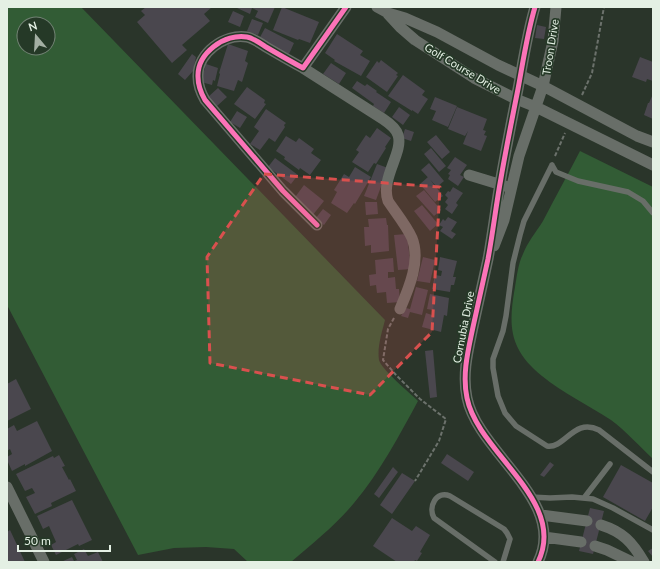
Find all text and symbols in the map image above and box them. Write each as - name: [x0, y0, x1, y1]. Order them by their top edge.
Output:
- north arrow: [16, 16, 56, 56]
- street label: Troon Drive: [539, 18, 561, 76]
- text: N: [27, 19, 39, 34]
- street label: Golf Course Drive: [423, 40, 504, 96]
- street label: Cornubia Drive: [450, 290, 476, 364]
- scale bar: [18, 527, 110, 553]
- text: 50 m: [24, 533, 51, 548]

